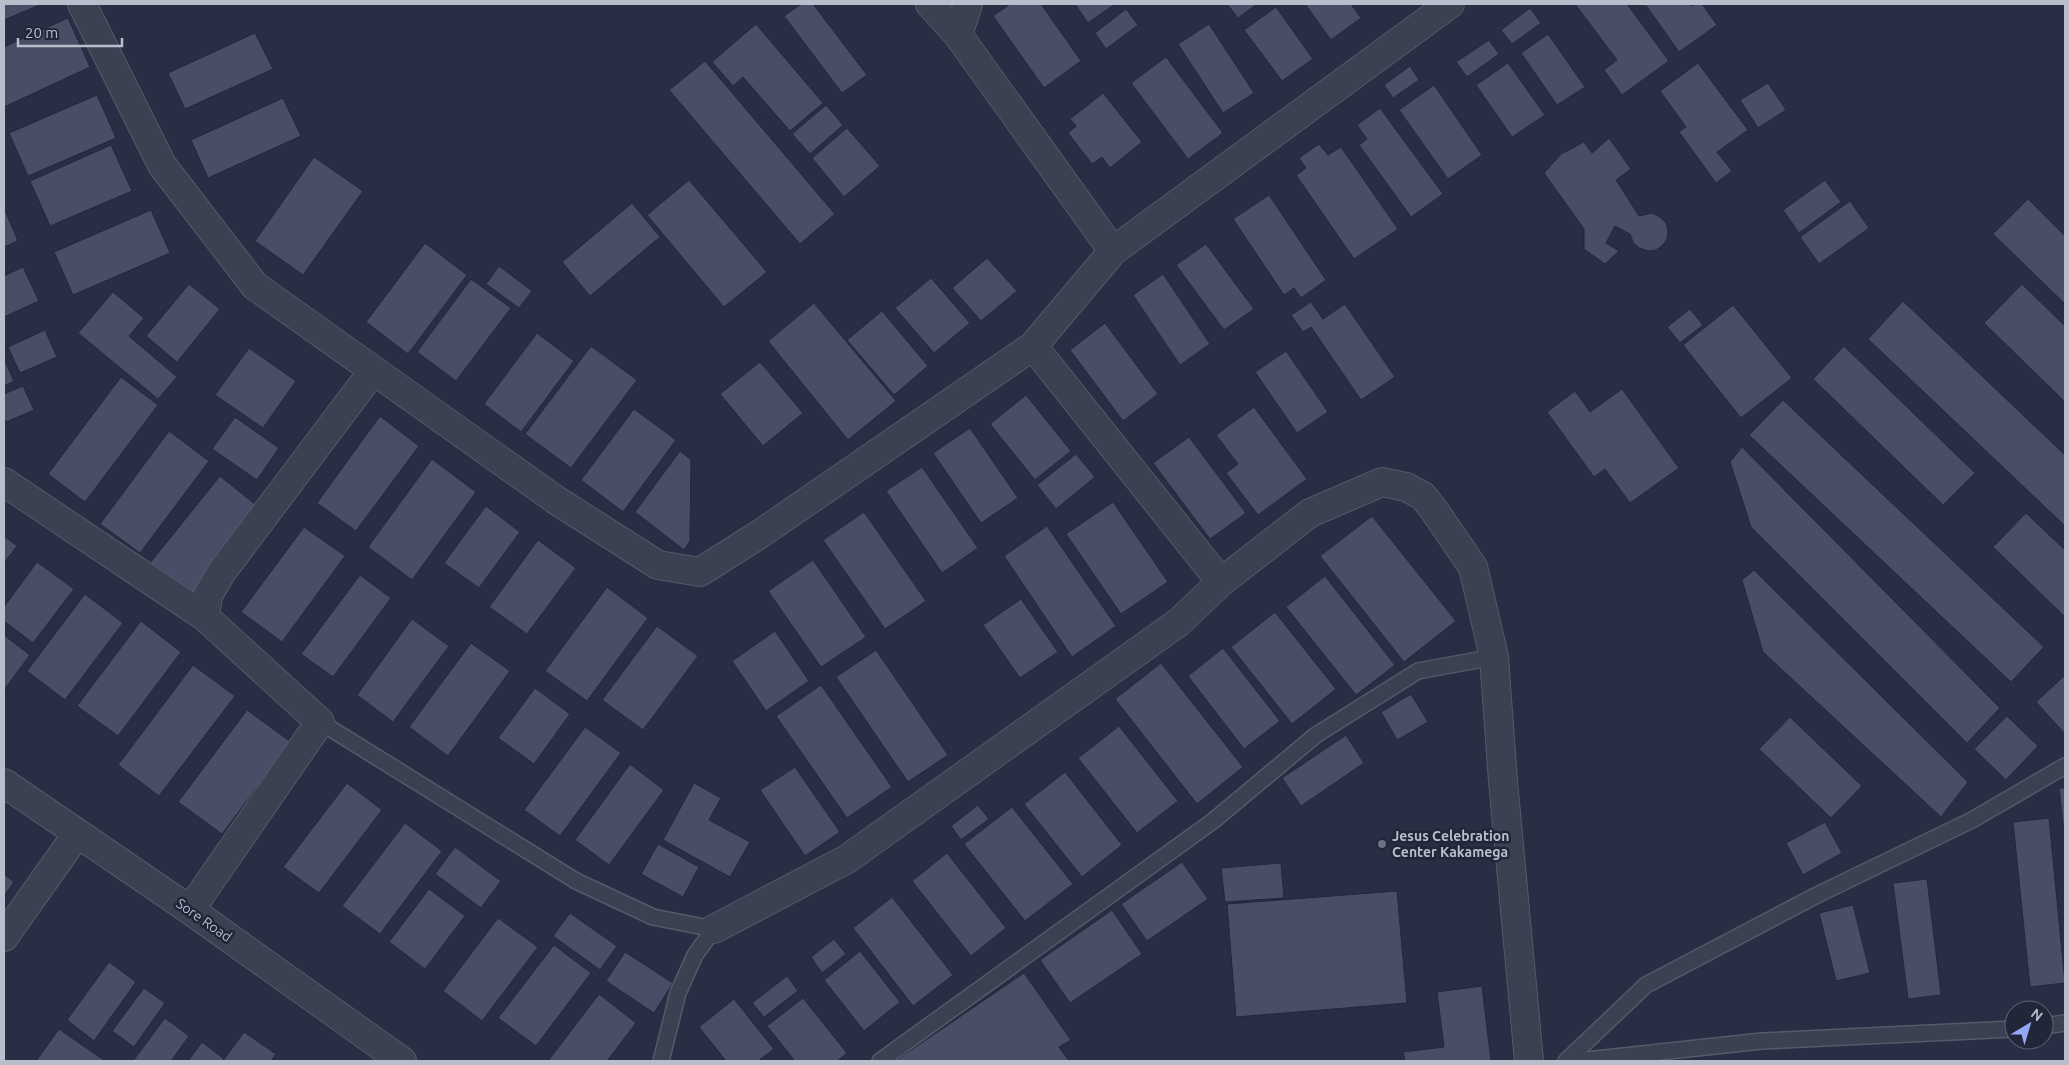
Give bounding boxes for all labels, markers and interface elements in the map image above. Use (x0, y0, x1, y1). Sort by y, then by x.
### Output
scale bar (18, 15, 121, 47)
text: 20 m (25, 24, 58, 41)
place label: Jesus Celebration Center Kakamega (1392, 828, 1509, 860)
marker: Jesus Celebration Center Kakamega (1376, 838, 1388, 850)
street label: Sore Road (173, 895, 235, 945)
north arrow (2004, 1000, 2054, 1050)
text: N (2028, 1005, 2046, 1024)

